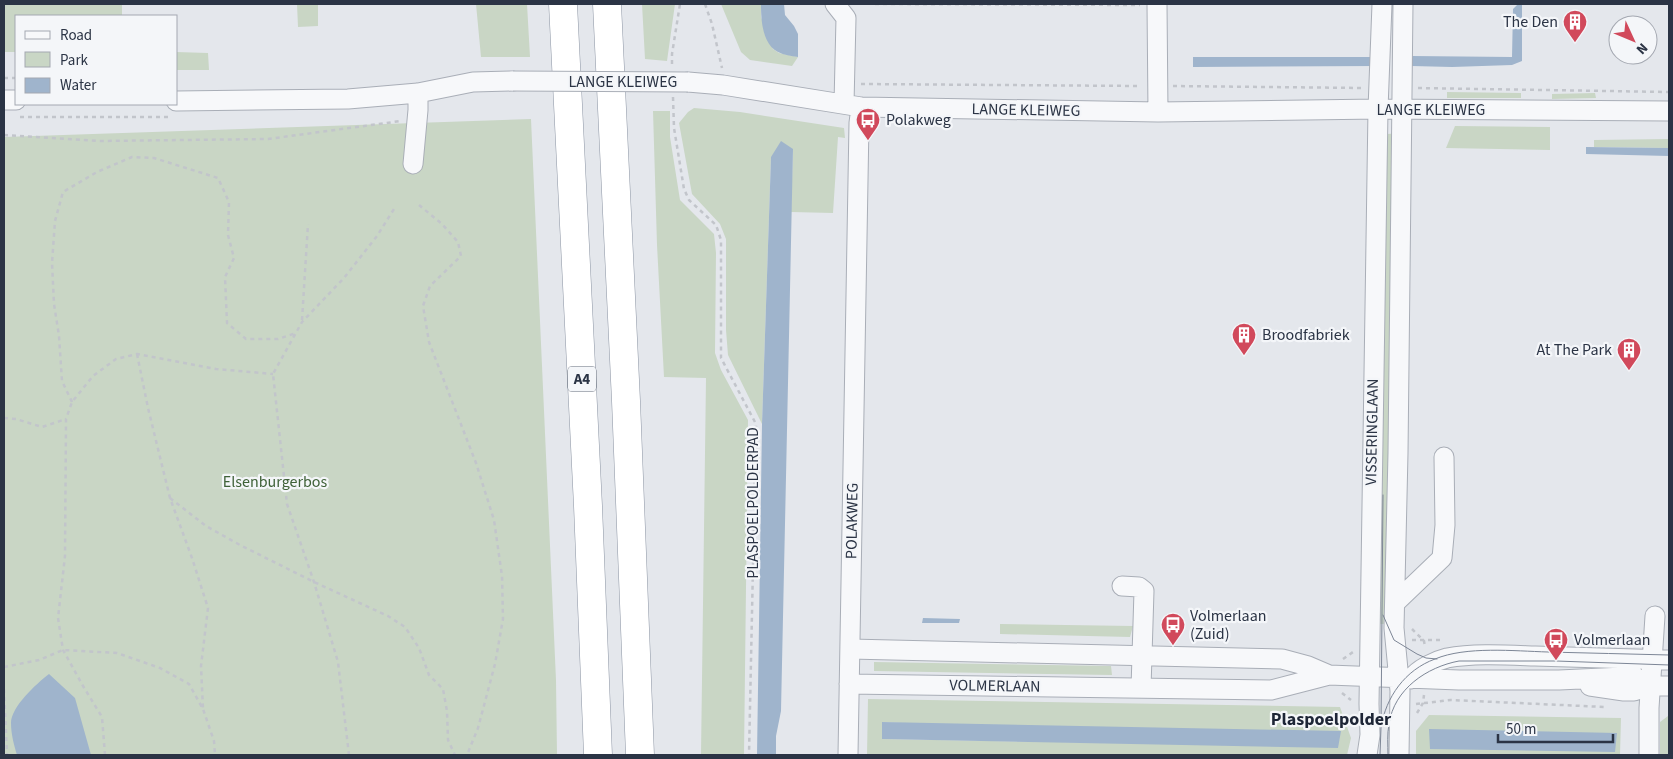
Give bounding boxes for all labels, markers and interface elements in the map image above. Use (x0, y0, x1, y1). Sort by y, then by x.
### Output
building icon: The Den (1562, 9, 1588, 43)
place label: The Den (1503, 11, 1558, 33)
legend (15, 15, 178, 105)
north arrow (1608, 15, 1658, 65)
text: Road (60, 25, 92, 46)
text: N (1631, 38, 1652, 59)
text: Park (60, 50, 89, 71)
street label: LANGE KLEIWEG (569, 71, 677, 93)
text: Water (60, 75, 97, 96)
street label: LANGE KLEIWEG (971, 98, 1081, 122)
street label: LANGE KLEIWEG (1377, 99, 1485, 121)
bus stop icon: Polakweg (855, 107, 881, 141)
place label: Polakweg (886, 109, 951, 131)
building icon: Broodfabriek (1231, 322, 1257, 356)
place label: Broodfabriek (1262, 324, 1350, 346)
building icon: At The Park (1616, 337, 1642, 371)
place label: At The Park (1537, 339, 1612, 361)
road number: A4 (568, 366, 596, 392)
street label: VISSERINGLAAN (1360, 378, 1384, 486)
street label: PLASPOELPOLDERPAD (742, 427, 764, 579)
park label: Elsenburgerbos (223, 471, 327, 493)
street label: POLAKWEG (840, 483, 864, 559)
place label: Volmerlaan (Zuid) (1190, 605, 1266, 645)
bus stop icon: Volmerlaan (Zuid) (1160, 612, 1186, 646)
bus stop icon: Volmerlaan (1543, 627, 1569, 661)
place label: Volmerlaan (1574, 629, 1650, 651)
street label: VOLMERLAAN (949, 674, 1041, 698)
district label: Plaspoelpolder (1271, 707, 1392, 732)
scale bar (1498, 712, 1613, 744)
text: 50 m (1506, 719, 1536, 740)

